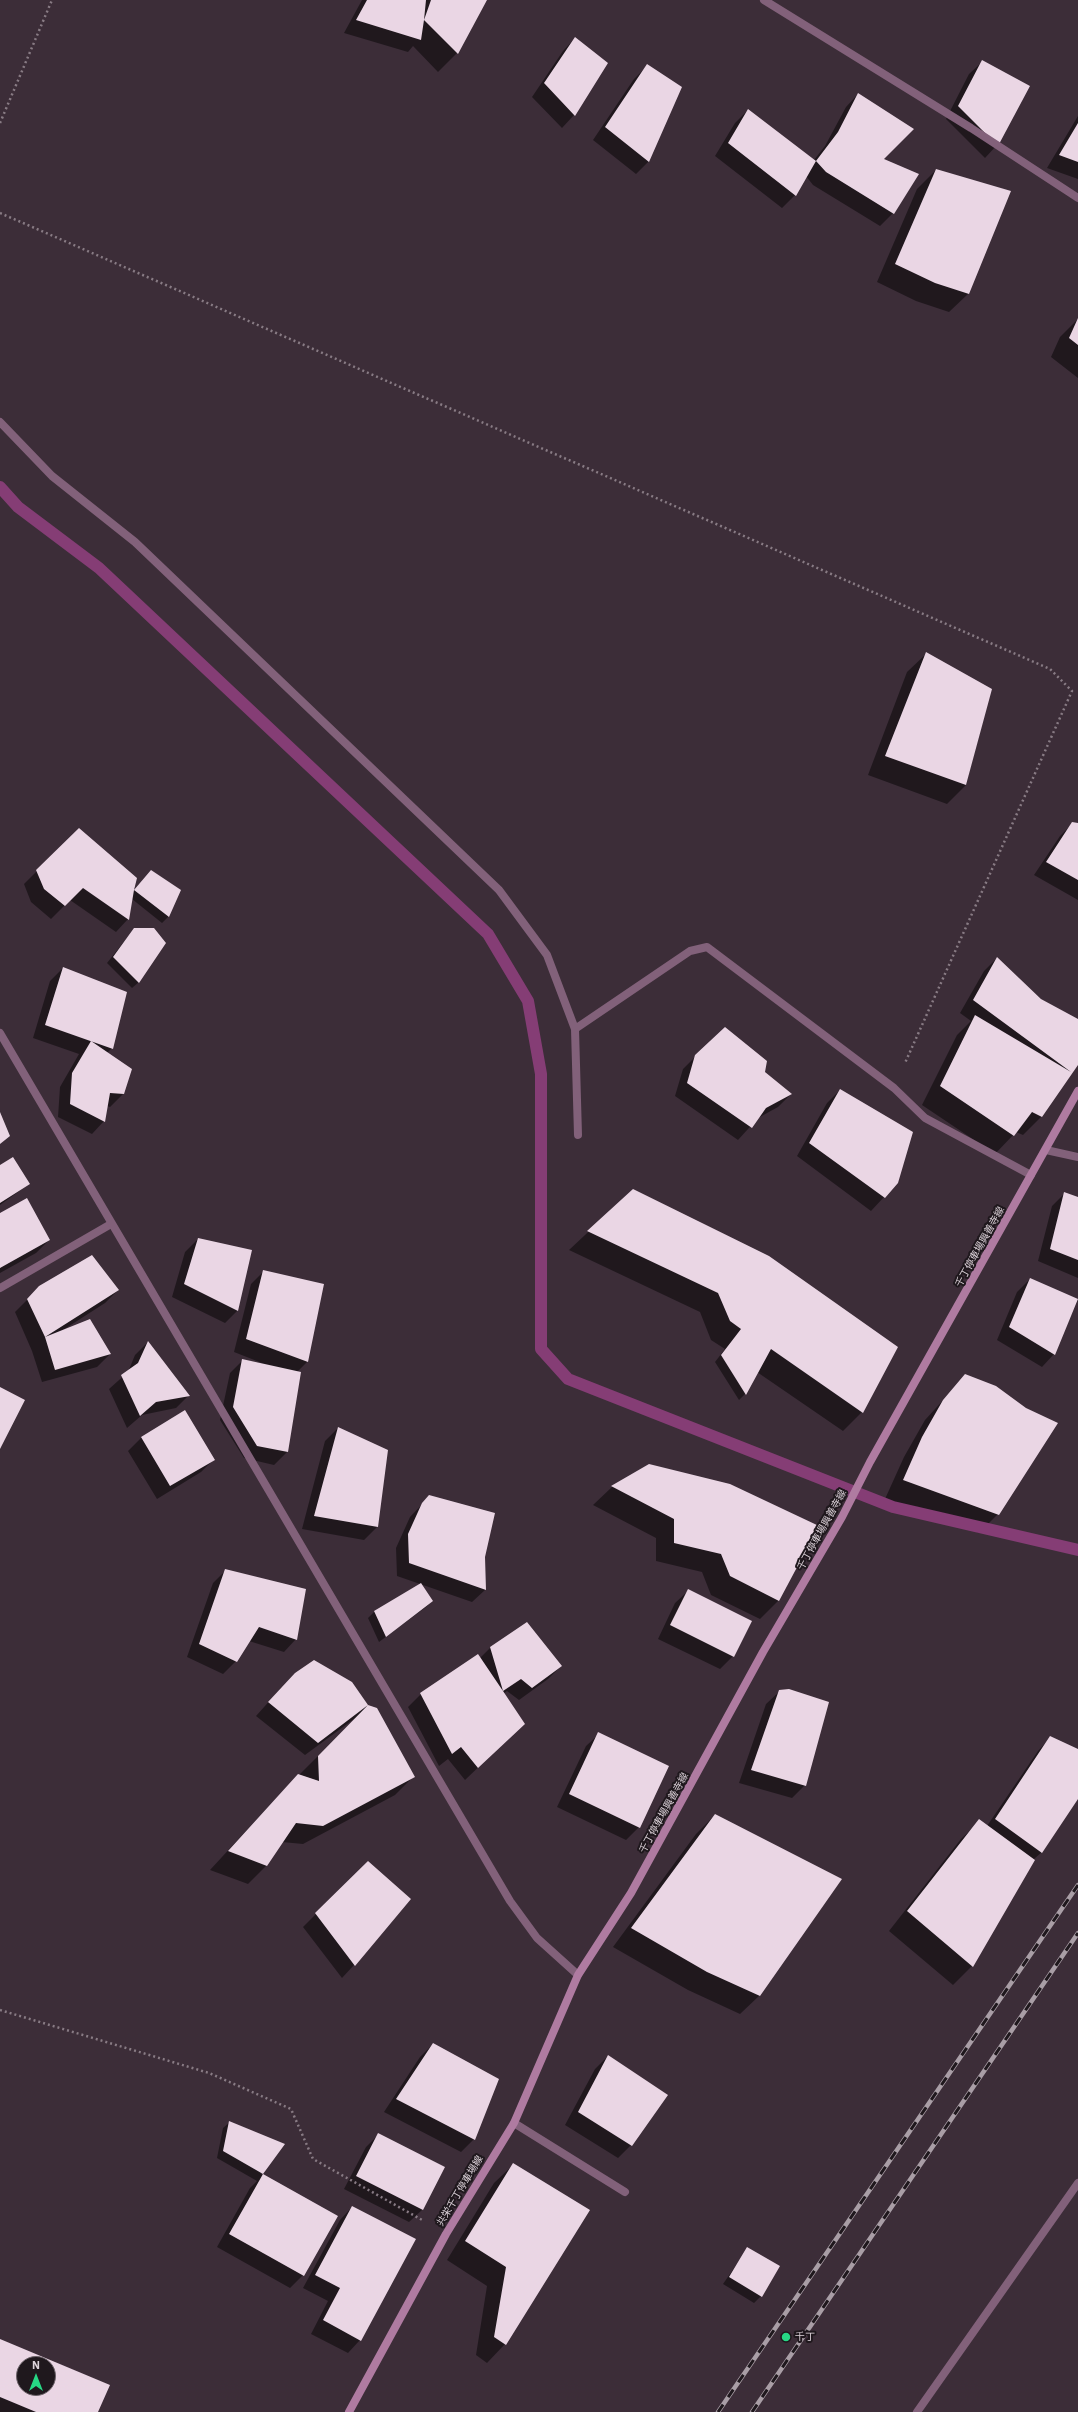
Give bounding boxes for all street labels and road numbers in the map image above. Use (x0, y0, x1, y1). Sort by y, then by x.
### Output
street label: 千丁停車場興善寺線 (953, 1205, 1007, 1289)
street label: 千丁停車場興善寺線 (795, 1488, 849, 1572)
street label: 千丁停車場興善寺線 (637, 1771, 691, 1855)
street label: 共栄千丁停車場線 (434, 2154, 486, 2228)

